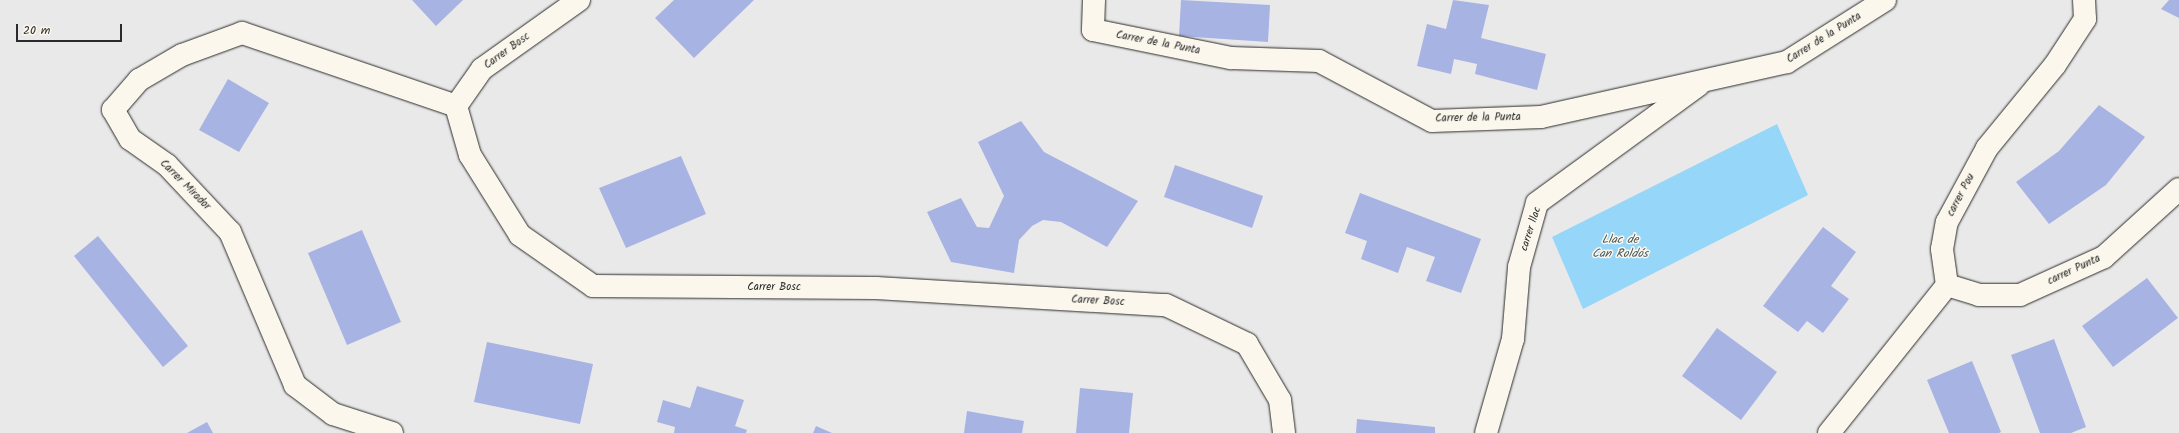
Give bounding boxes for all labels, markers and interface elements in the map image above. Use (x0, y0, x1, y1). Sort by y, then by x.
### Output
street label: Carrer de la Punta (1784, 10, 1864, 66)
scale bar (18, 16, 124, 42)
text: 20 m (23, 21, 50, 40)
street label: Carrer de la Punta (1115, 28, 1201, 58)
street label: Carrer Bosc (481, 30, 533, 72)
street label: Carrer de la Punta (1435, 111, 1521, 125)
street label: Carrer Mirador (157, 157, 213, 213)
street label: carrer Pou (1944, 171, 1978, 219)
street label: carrer llac (1518, 205, 1544, 253)
water label: Llac de Can Roldós (1592, 233, 1648, 261)
street label: carrer Punta (2045, 252, 2103, 288)
street label: Carrer Bosc (747, 280, 801, 294)
street label: Carrer Bosc (1071, 293, 1125, 309)

